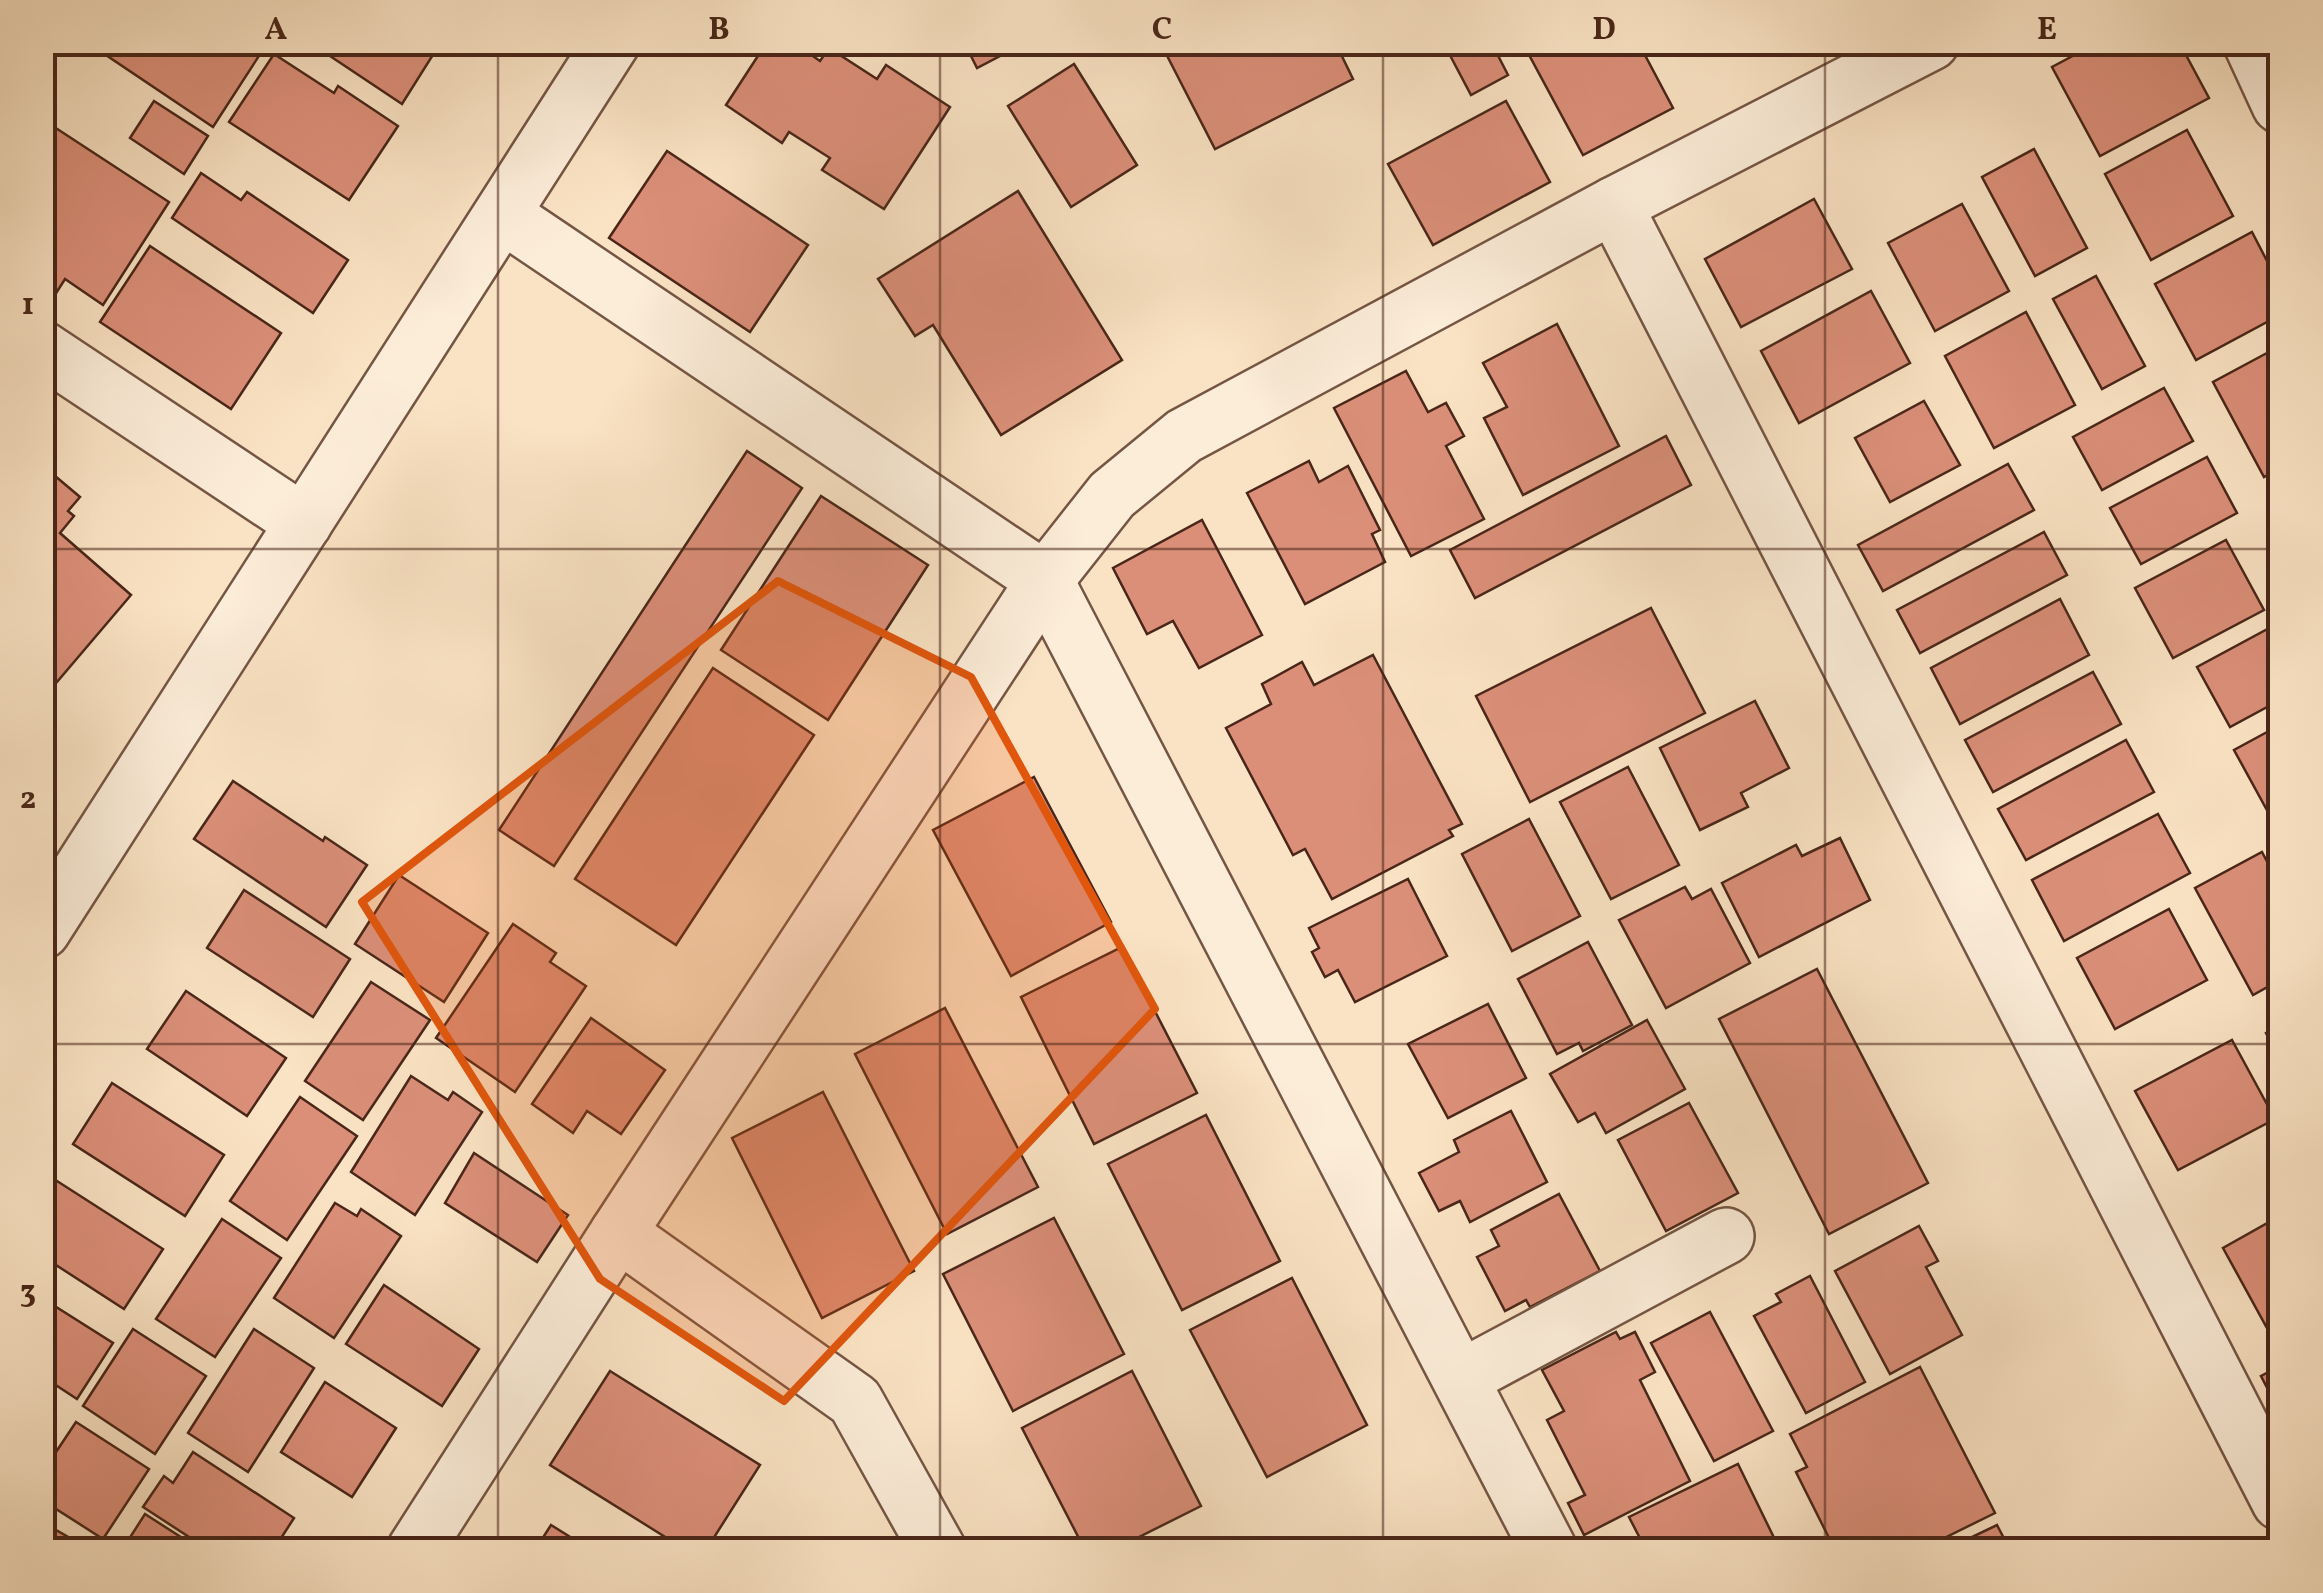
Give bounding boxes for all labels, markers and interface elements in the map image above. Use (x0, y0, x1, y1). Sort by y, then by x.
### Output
text: A (265, 9, 288, 53)
text: B (708, 9, 730, 53)
text: C (1152, 9, 1172, 53)
text: D (1592, 9, 1616, 53)
text: E (2037, 9, 2057, 53)
text: 1 (22, 284, 34, 328)
text: 2 (20, 778, 36, 822)
text: 3 (20, 1272, 36, 1316)

